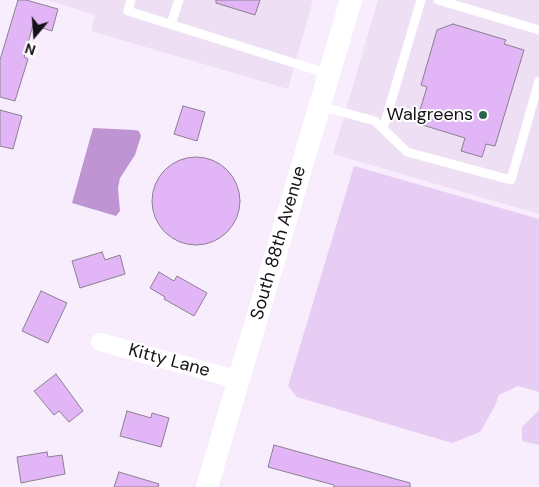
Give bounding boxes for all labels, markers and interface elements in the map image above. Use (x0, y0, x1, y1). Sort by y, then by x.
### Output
north arrow (10, 10, 60, 60)
text: N (23, 39, 38, 59)
place label: Walgreens (386, 104, 473, 126)
marker: Walgreens (477, 109, 489, 121)
street label: South 88th Avenue (247, 164, 311, 322)
street label: Kitty Lane (126, 340, 212, 382)

